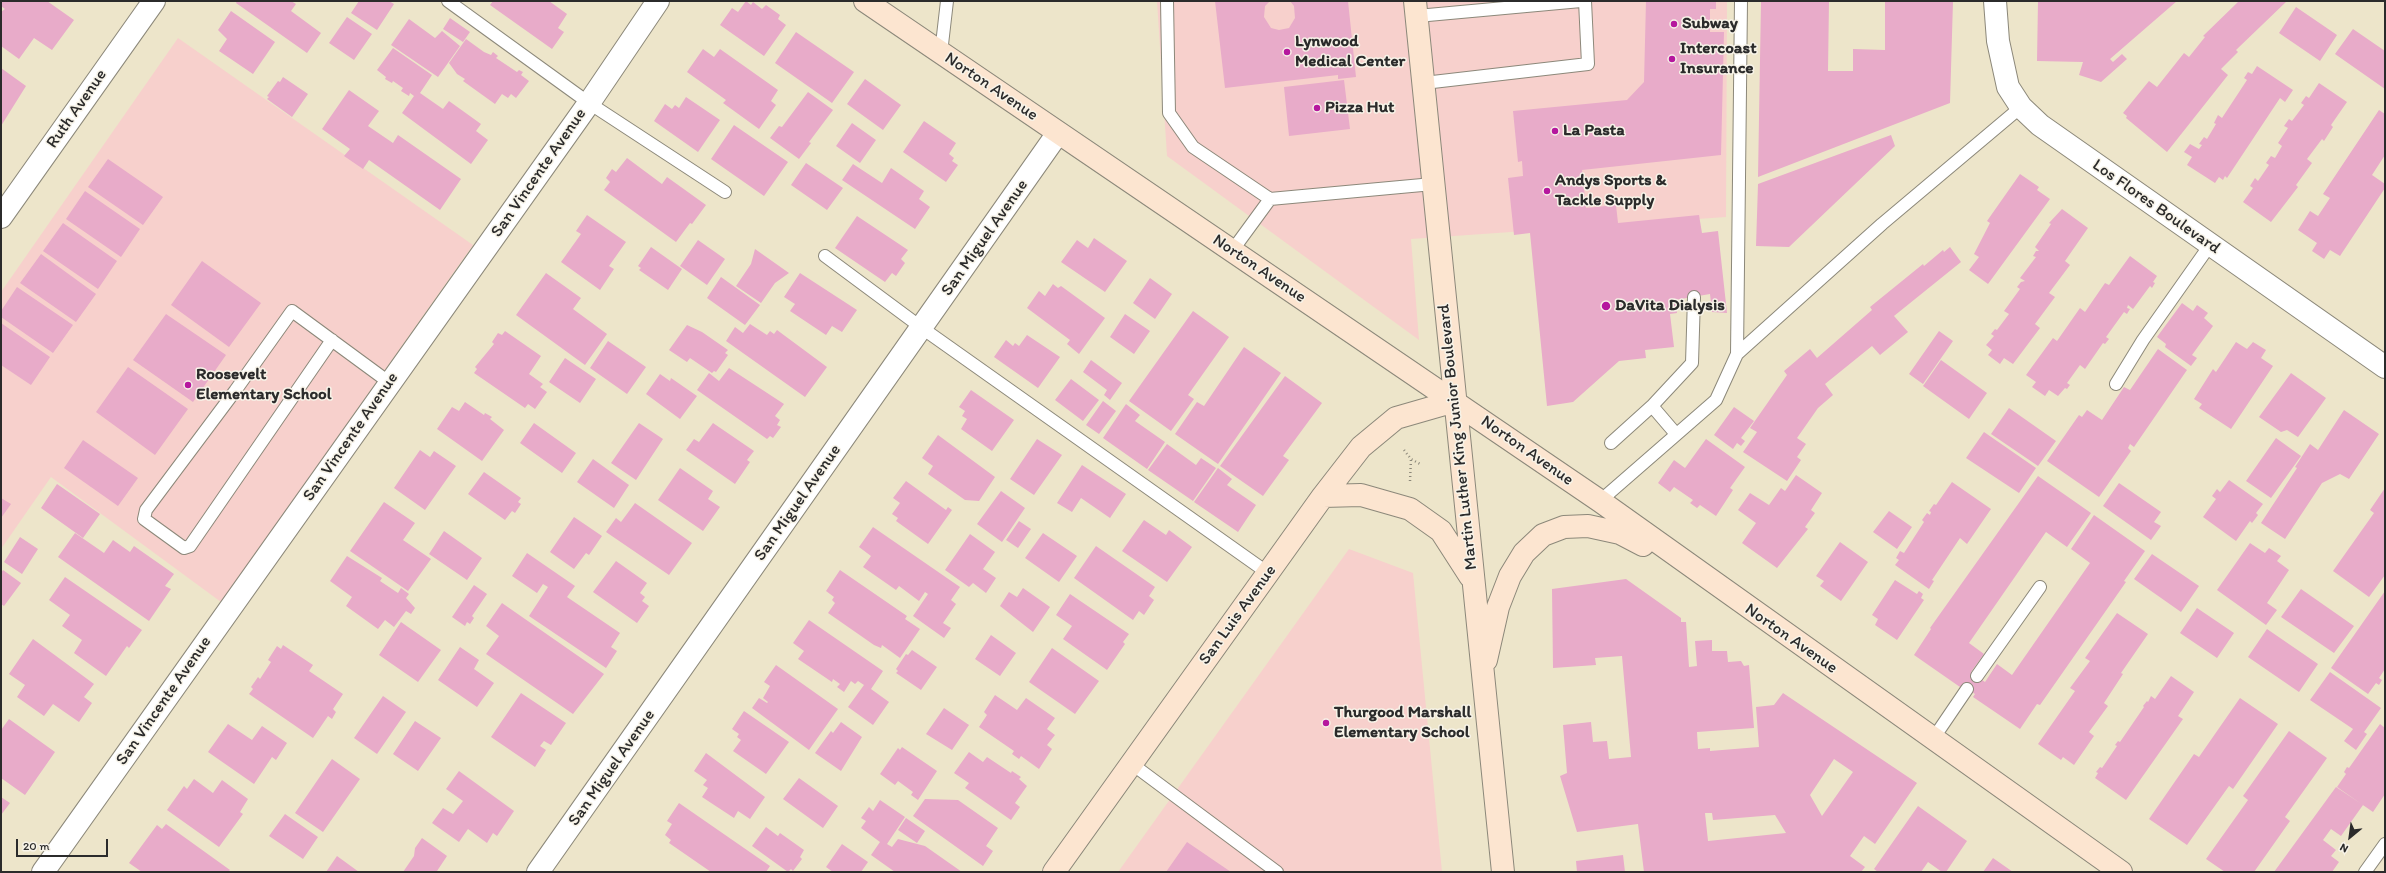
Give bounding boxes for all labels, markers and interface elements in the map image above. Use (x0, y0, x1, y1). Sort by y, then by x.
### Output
place label: Subway (1682, 14, 1738, 34)
marker: Subway (1669, 19, 1679, 29)
place label: Lynwood Medical Center (1295, 32, 1405, 72)
place label: Intercoast Insurance (1680, 39, 1757, 79)
marker: Lynwood Medical Center (1282, 47, 1292, 57)
street label: Norton Avenue (940, 48, 1042, 126)
marker: Intercoast Insurance (1667, 54, 1677, 64)
street label: Ruth Avenue (42, 66, 112, 152)
place label: Pizza Hut (1325, 98, 1394, 118)
marker: Pizza Hut (1312, 103, 1322, 113)
street label: San Vincente Avenue (487, 105, 591, 241)
place label: La Pasta (1563, 121, 1625, 141)
marker: La Pasta (1550, 126, 1560, 136)
street label: Los Flores Boulevard (2088, 155, 2224, 259)
place label: Andys Sports & Tackle Supply (1555, 171, 1666, 211)
street label: San Miguel Avenue (937, 176, 1033, 300)
marker: Andys Sports & Tackle Supply (1542, 186, 1552, 196)
street label: Norton Avenue (1208, 230, 1310, 308)
place label: DaVita Dialysis (1615, 296, 1725, 316)
marker: DaVita Dialysis (1600, 300, 1612, 312)
street label: Martin Luther King Junior Boulevard (1434, 303, 1482, 571)
place label: Roosevelt Elementary School (196, 365, 332, 405)
street label: San Vincente Avenue (299, 369, 403, 505)
marker: Roosevelt Elementary School (183, 380, 193, 390)
street label: Norton Avenue (1477, 412, 1577, 490)
street label: San Miguel Avenue (750, 441, 846, 565)
street label: San Luis Avenue (1195, 561, 1281, 669)
street label: Norton Avenue (1741, 600, 1841, 678)
street label: San Vincente Avenue (112, 633, 216, 769)
place label: Thurgood Marshall Elementary School (1334, 703, 1471, 743)
street label: San Miguel Avenue (564, 706, 660, 830)
marker: Thurgood Marshall Elementary School (1321, 718, 1331, 728)
north arrow (2330, 817, 2370, 857)
scale bar (18, 831, 110, 857)
text: 20 m (23, 839, 50, 853)
text: N (2338, 840, 2350, 855)

